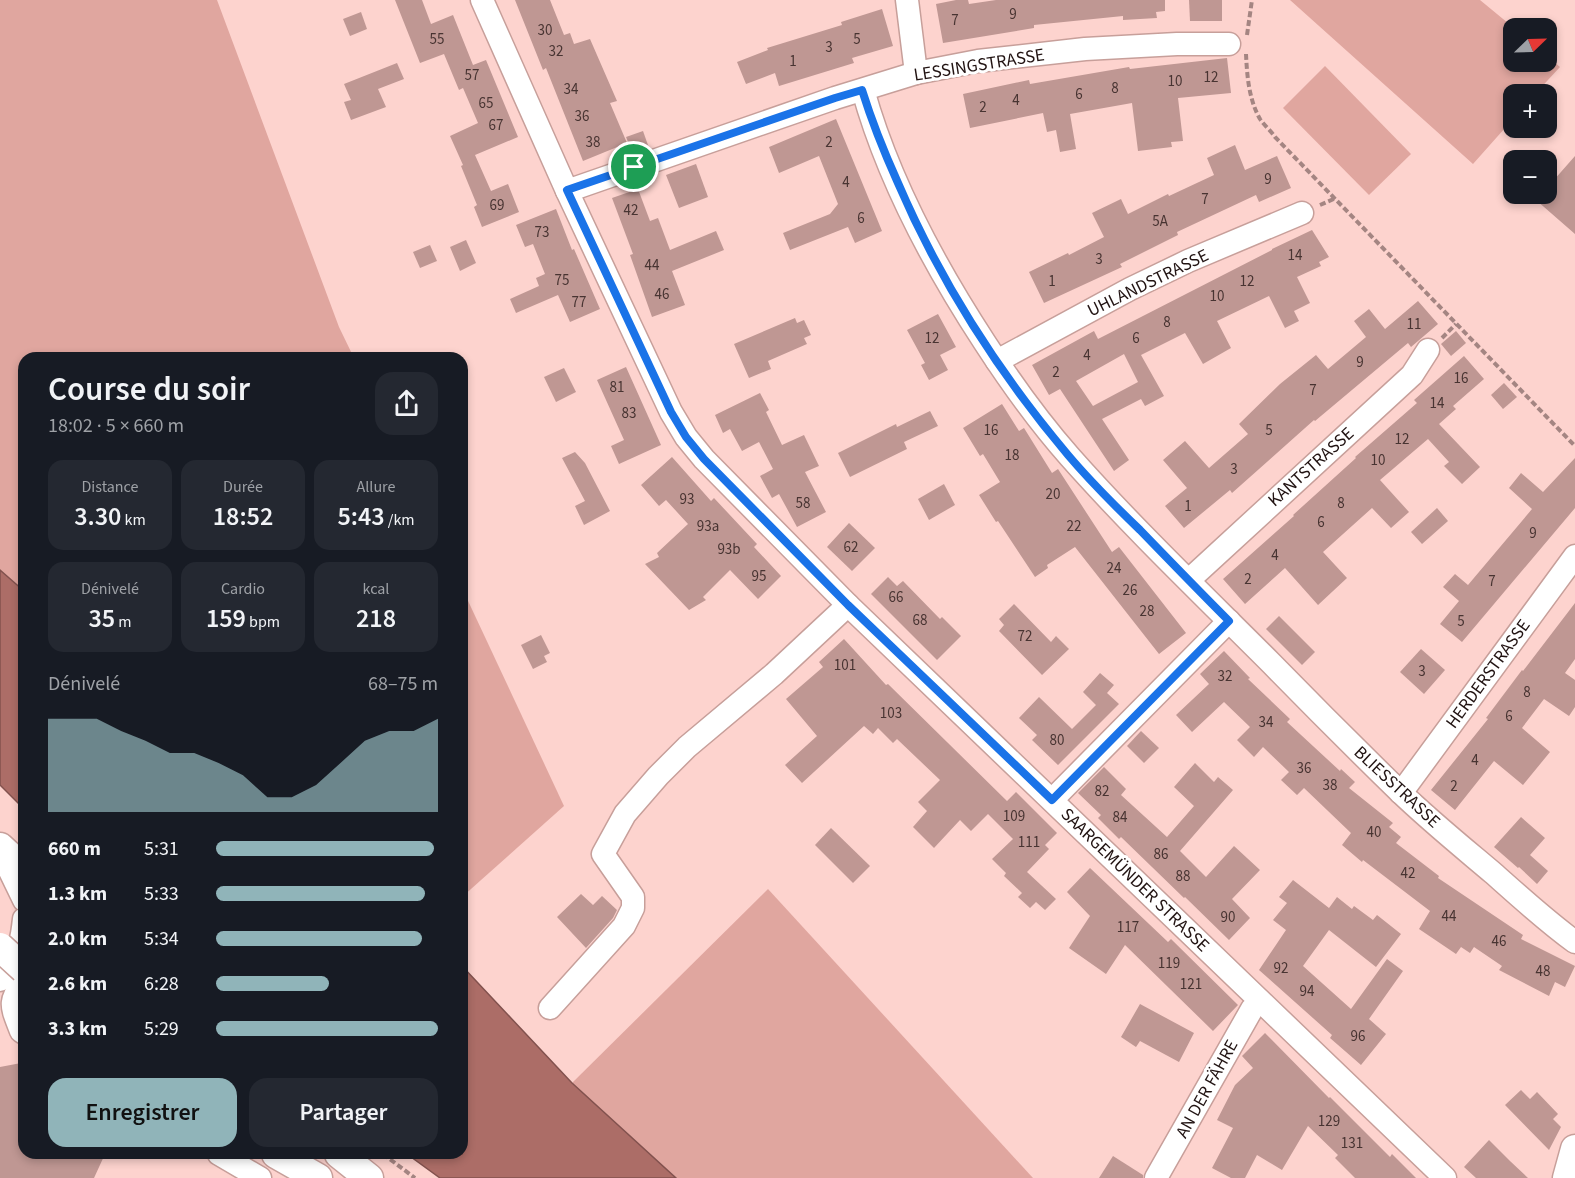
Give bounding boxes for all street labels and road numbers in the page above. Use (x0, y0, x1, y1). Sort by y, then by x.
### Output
street label: LESSINGSTRASSE (912, 42, 1046, 88)
street label: UHLANDSTRASSE (1083, 243, 1213, 323)
street label: KANTSTRASSE (1263, 422, 1359, 512)
street label: HERDERSTRASSE (1440, 614, 1536, 734)
street label: BLIESSTRASSE (1348, 740, 1446, 834)
street label: SAARGEMÜNDER STRASSE (1055, 802, 1215, 958)
street label: AN DER FÄHRE (1170, 1035, 1244, 1143)

